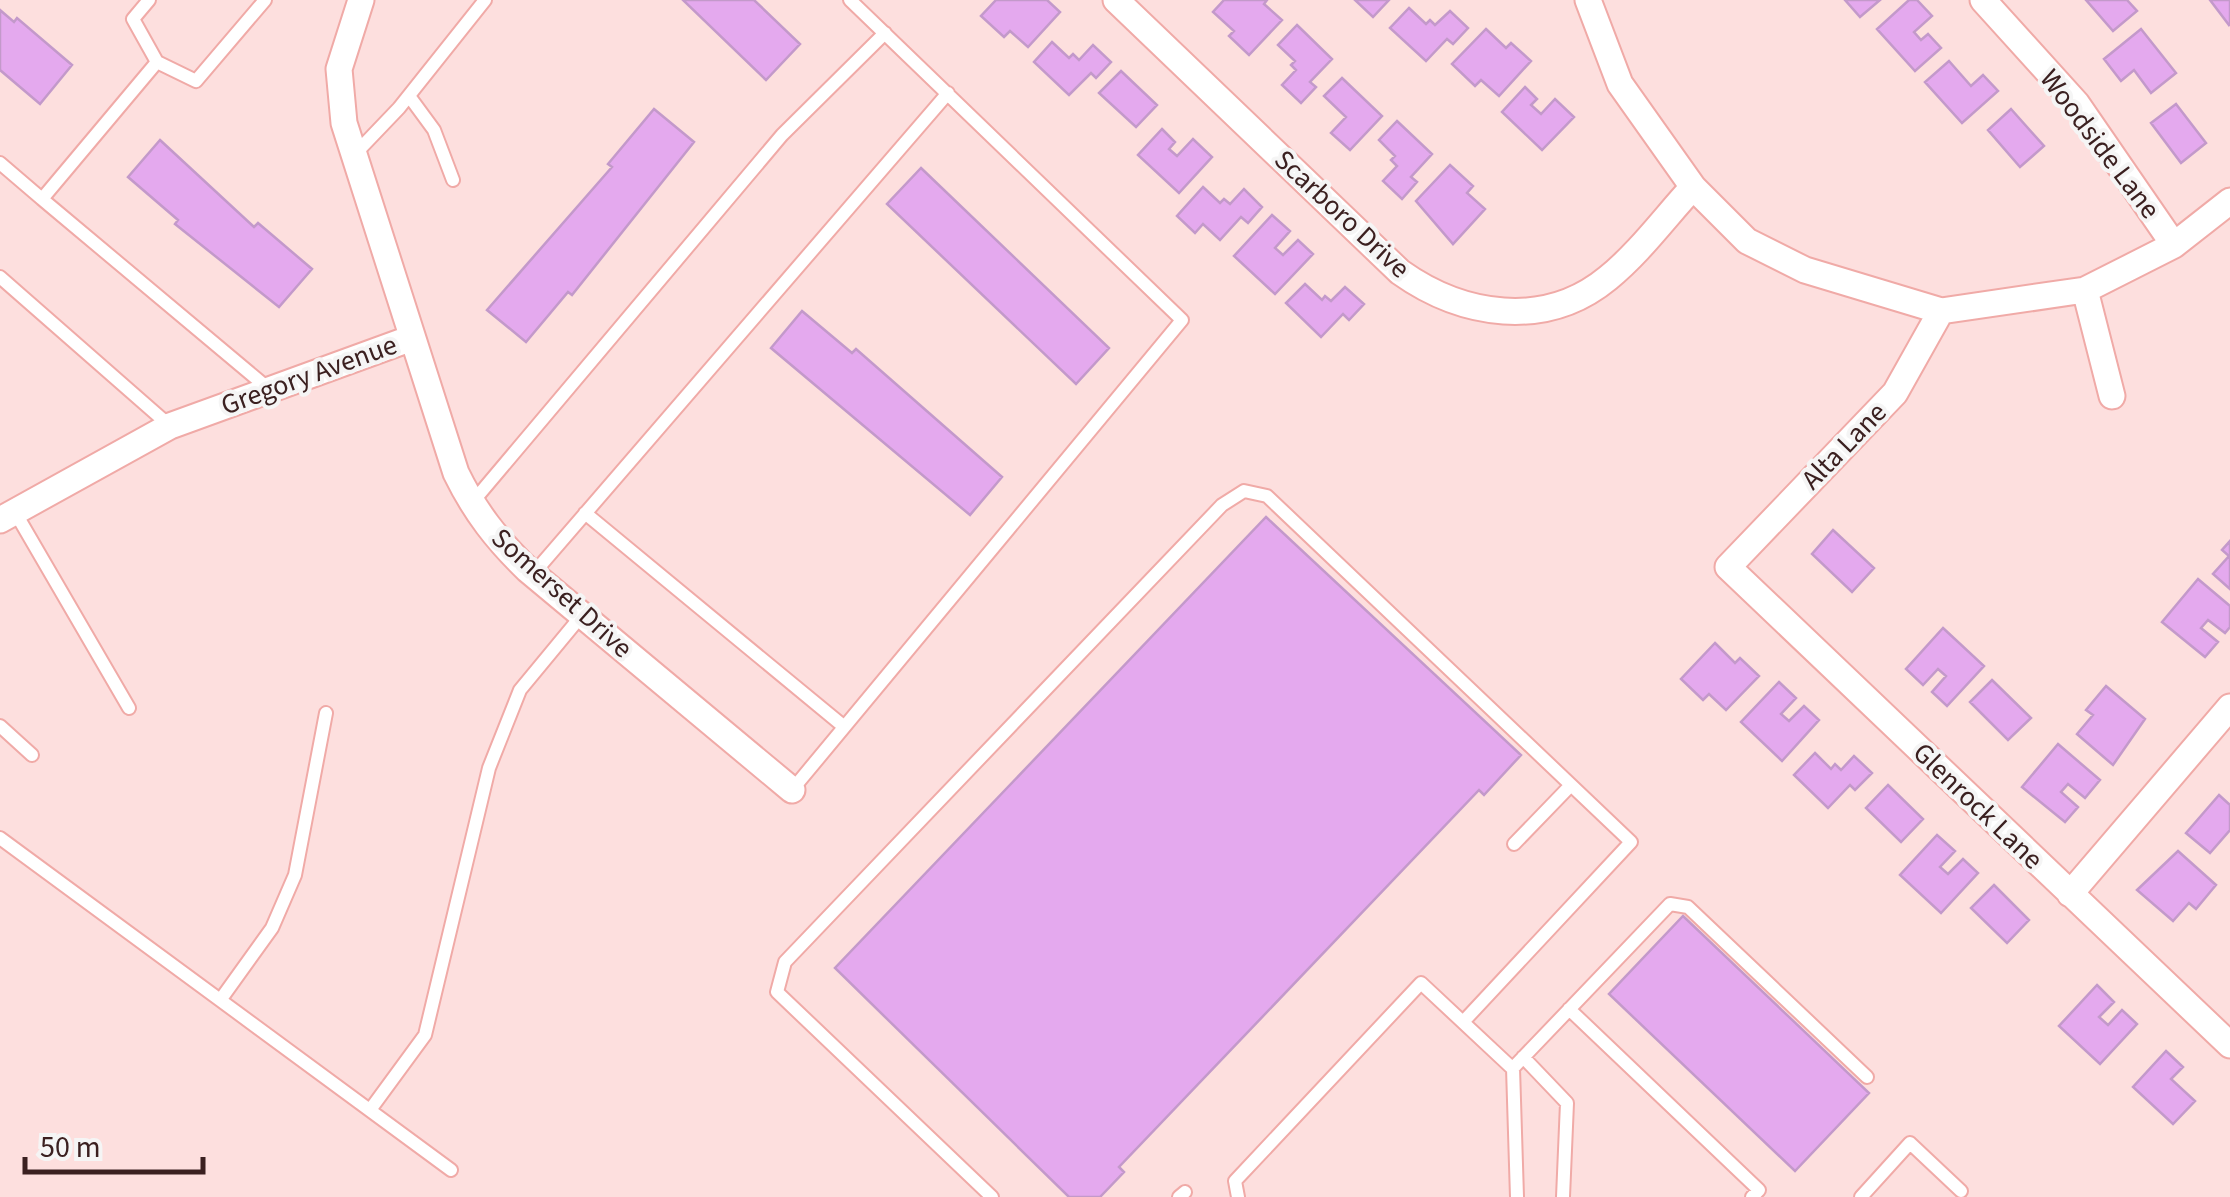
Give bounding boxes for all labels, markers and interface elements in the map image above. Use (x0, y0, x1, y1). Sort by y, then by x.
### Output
street label: Woodside Lane (2030, 61, 2170, 227)
street label: Scarboro Drive (1265, 140, 1419, 288)
street label: Gregory Avenue (215, 325, 403, 425)
street label: Alta Lane (1792, 393, 1896, 499)
street label: Somerset Drive (483, 519, 641, 667)
street label: Glenrock Lane (1904, 733, 2052, 879)
scale bar (25, 1112, 202, 1174)
text: 50 m (40, 1126, 101, 1169)

